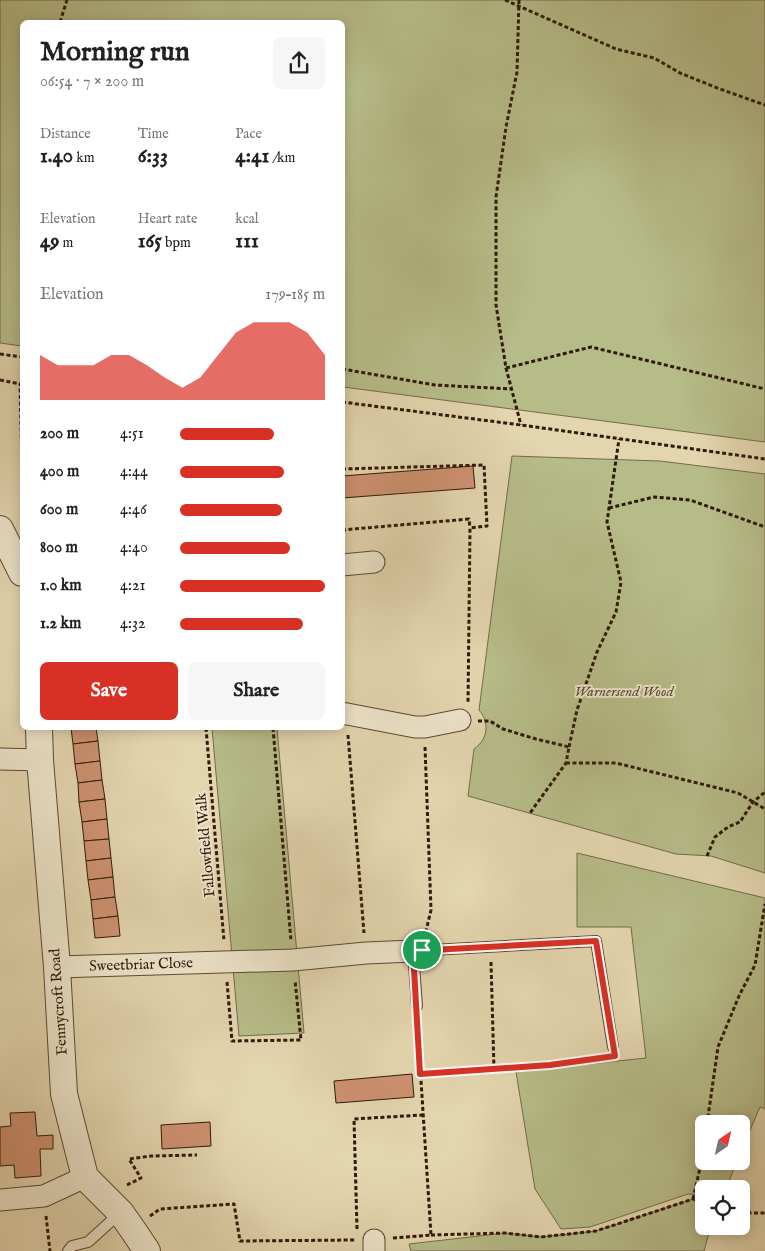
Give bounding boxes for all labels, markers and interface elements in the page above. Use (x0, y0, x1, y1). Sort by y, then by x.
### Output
text: Morning run (40, 35, 190, 70)
button: share (273, 37, 325, 89)
text: 06:54 · 7 × 200 m (40, 72, 144, 92)
text: Distance (40, 125, 91, 143)
text: Time (138, 125, 169, 143)
text: Pace (235, 125, 262, 143)
text: 1.40 (40, 143, 73, 170)
text: 6:33 (138, 143, 168, 170)
text: 4:41 (235, 143, 269, 170)
text: km (73, 149, 94, 167)
text: /km (269, 149, 295, 167)
text: Elevation (40, 210, 96, 228)
text: Heart rate (138, 210, 197, 228)
text: kcal (235, 210, 259, 228)
text: 49 (40, 228, 59, 255)
text: 165 (138, 228, 162, 255)
text: 111 (235, 228, 259, 255)
text: m (59, 234, 73, 252)
text: bpm (162, 234, 191, 252)
text: Elevation (40, 285, 103, 305)
text: 179–185 m (265, 285, 325, 305)
text: 200 m (40, 424, 79, 444)
text: 4:51 (120, 424, 144, 444)
text: 400 m (40, 462, 79, 482)
text: 4:44 (120, 462, 148, 482)
text: 600 m (40, 500, 78, 520)
text: 4:46 (120, 500, 147, 520)
text: 800 m (40, 538, 78, 558)
text: 4:40 (120, 538, 148, 558)
text: 1.0 km (40, 576, 82, 596)
text: 4:21 (120, 576, 146, 596)
text: 1.2 km (40, 614, 81, 634)
text: 4:32 (120, 614, 146, 634)
button: Save (40, 662, 178, 720)
button: Share (188, 662, 325, 720)
park label: Warnersend Wood (575, 682, 674, 701)
street label: Fallowfield Walk (191, 791, 220, 898)
pin (401, 929, 443, 971)
icon: arrive (408, 936, 436, 964)
street label: Fennycroft Road (45, 947, 72, 1056)
street label: Sweetbriar Close (89, 953, 193, 976)
north arrow (695, 1115, 750, 1170)
map controls (695, 1115, 750, 1235)
button: locate (695, 1180, 750, 1235)

